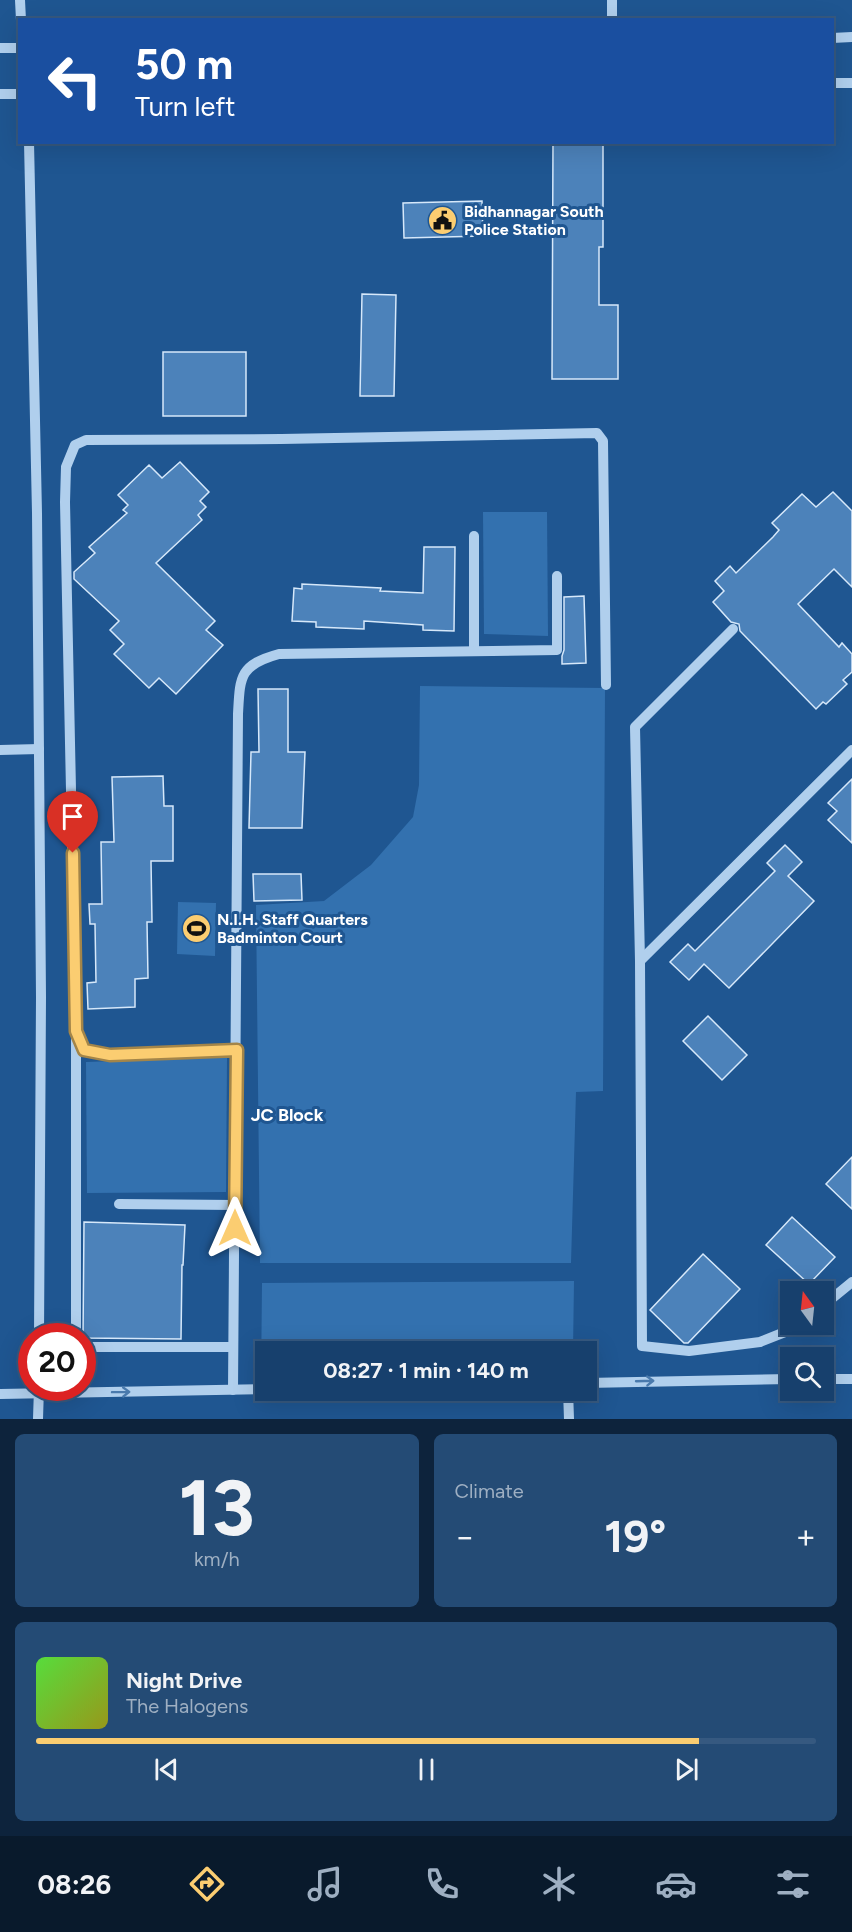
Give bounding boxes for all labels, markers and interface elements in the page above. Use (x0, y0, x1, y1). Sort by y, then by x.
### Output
text: 50 m (135, 39, 233, 90)
icon: left (36, 42, 114, 120)
text: Turn left (135, 90, 235, 123)
place label: Bidhannagar South Police Station (464, 202, 604, 239)
public building icon: Bidhannagar South Police Station (427, 204, 459, 236)
pin (47, 791, 98, 853)
icon: arrive (56, 800, 89, 833)
place label: N.I.H. Staff Quarters Badminton Court (217, 910, 368, 947)
sports icon: N.I.H. Staff Quarters Badminton Court (180, 912, 212, 944)
district label: JC Block (251, 1104, 324, 1126)
position arrow (203, 1196, 267, 1260)
north arrow (780, 1281, 834, 1335)
map controls (780, 1281, 834, 1401)
speed limit sign: 20 (18, 1323, 96, 1401)
button: search (780, 1347, 834, 1401)
text: 08:27 · 1 min · 140 m (323, 1357, 529, 1384)
one-way arrow (634, 1376, 654, 1387)
one-way arrow (111, 1386, 131, 1398)
text: 13 (179, 1461, 255, 1555)
text: Climate (455, 1479, 524, 1503)
text: 19° (604, 1509, 666, 1563)
text: − (455, 1517, 475, 1556)
text: + (795, 1517, 816, 1556)
text: km/h (194, 1547, 240, 1571)
text: Night Drive (126, 1667, 242, 1694)
text: The Halogens (126, 1694, 248, 1718)
icon: previous (150, 1753, 183, 1786)
icon: pause (410, 1753, 443, 1786)
icon: next (670, 1753, 703, 1786)
icon: directions (186, 1863, 228, 1905)
icon: music (304, 1863, 346, 1905)
icon: phone (421, 1863, 463, 1905)
icon: climate (538, 1863, 580, 1905)
icon: car (655, 1863, 697, 1905)
icon: filters (772, 1863, 814, 1905)
text: 08:26 (38, 1868, 111, 1901)

